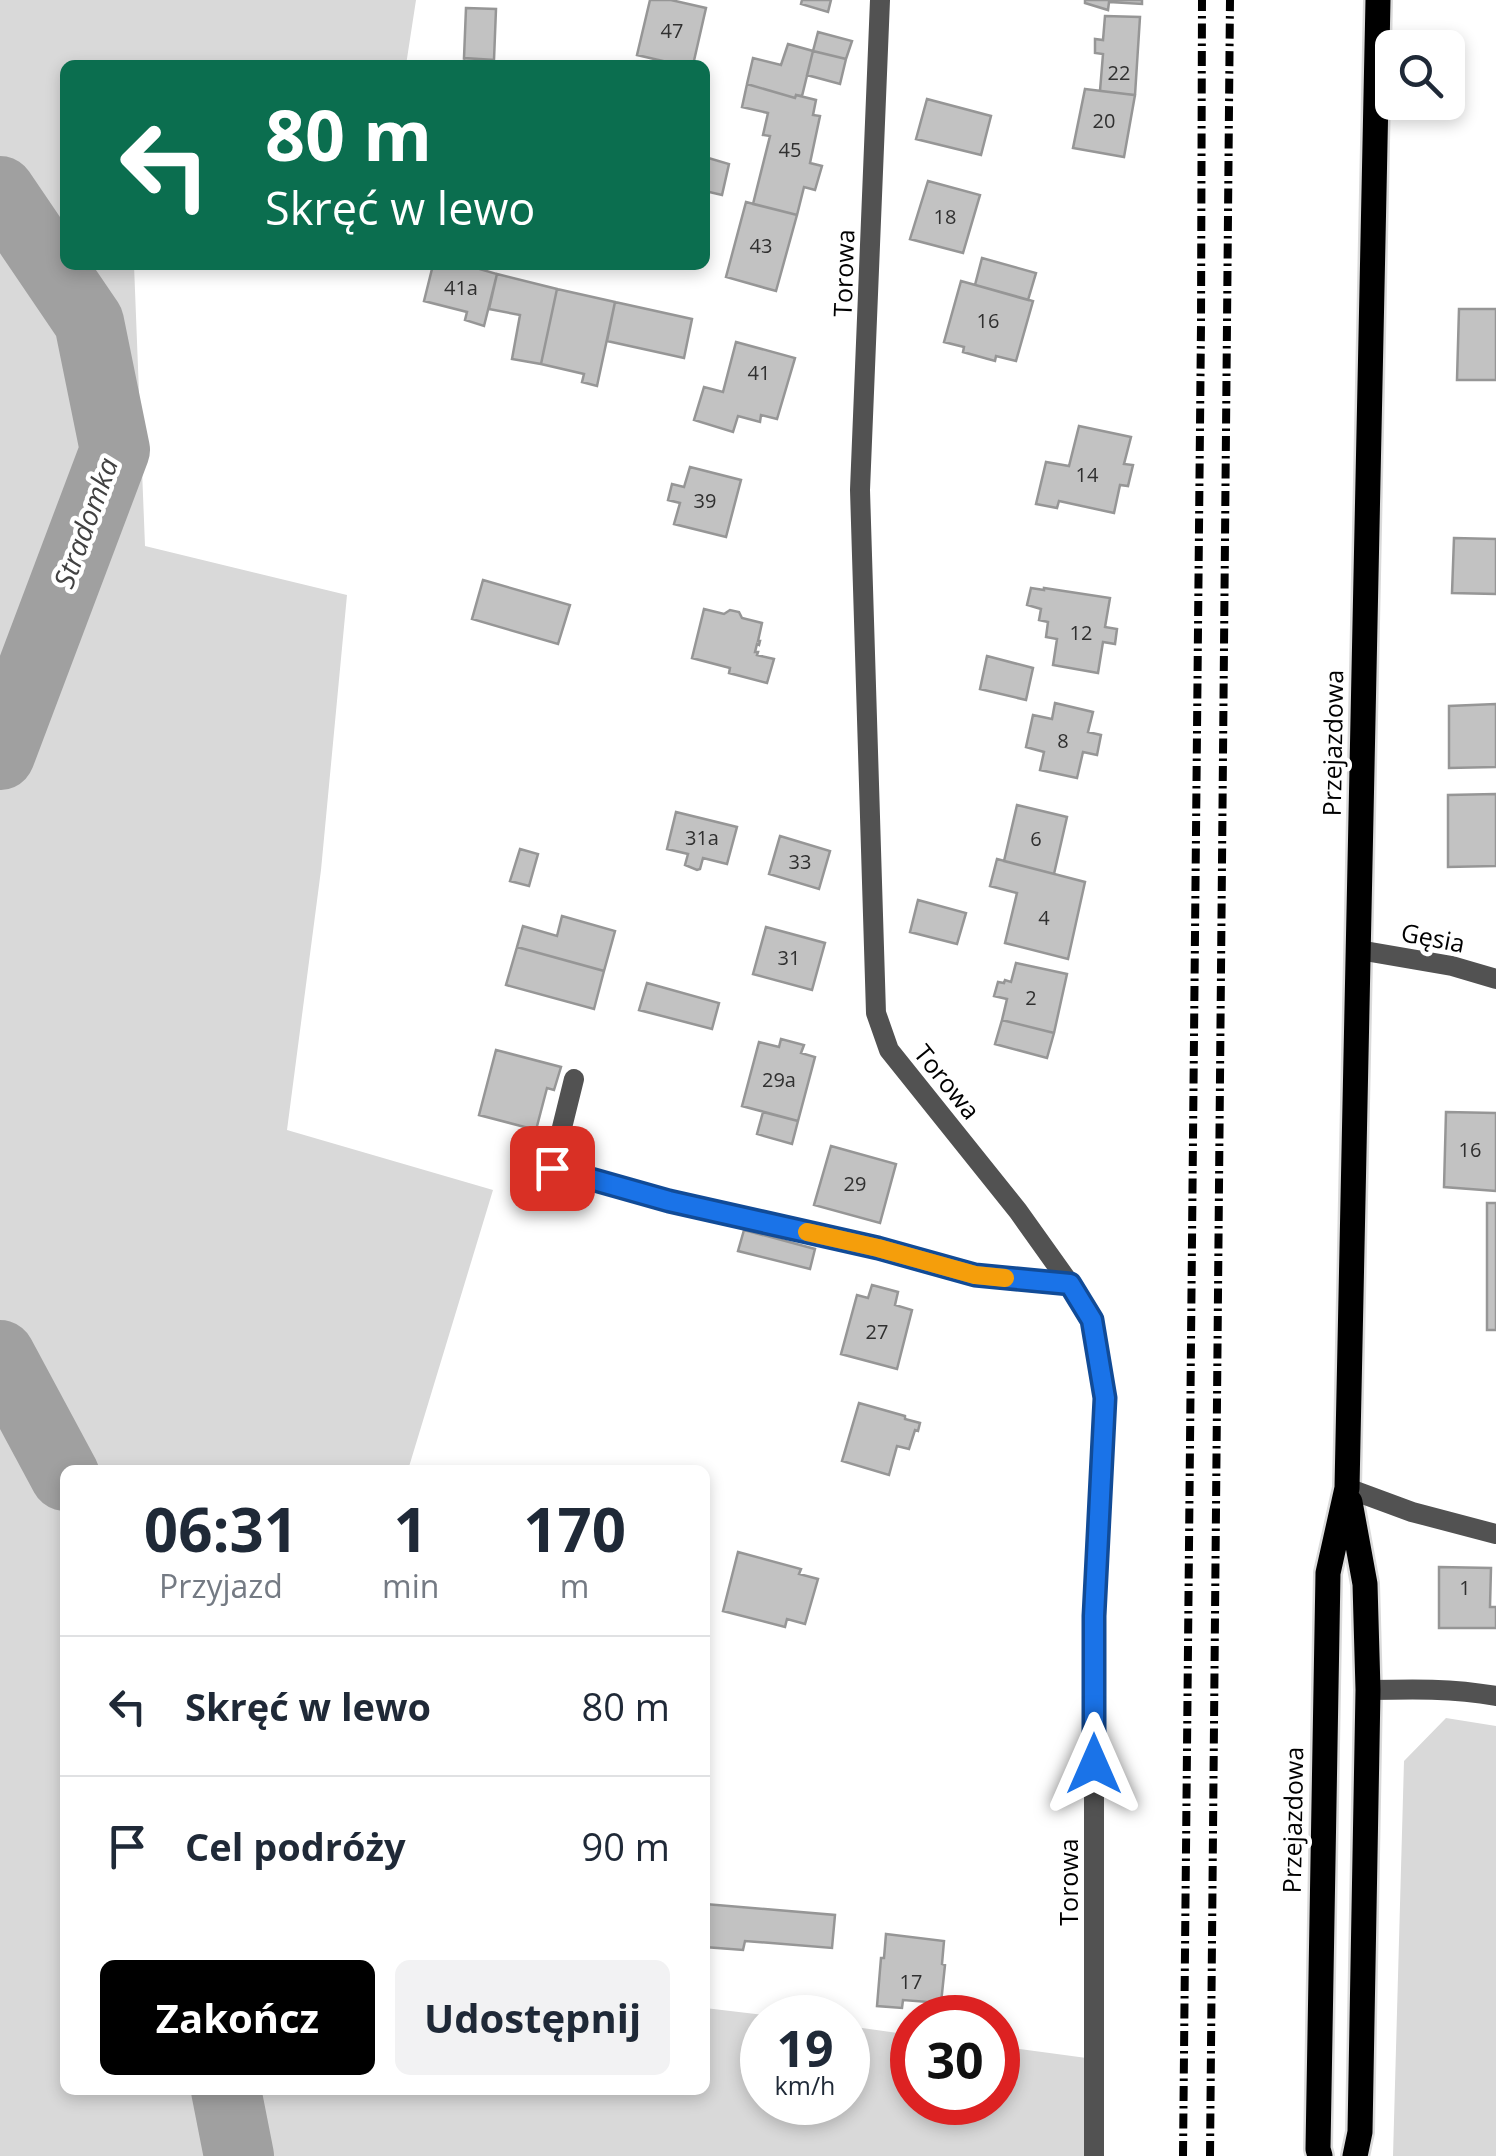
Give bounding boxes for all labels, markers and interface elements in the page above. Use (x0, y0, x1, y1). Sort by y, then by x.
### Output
house number: 47 (661, 17, 683, 44)
map controls (1375, 30, 1465, 120)
button: search (1375, 30, 1465, 120)
house number: 22 (1108, 59, 1130, 86)
text: 80 m (265, 86, 432, 182)
icon: left (100, 100, 230, 230)
house number: 20 (1093, 107, 1115, 134)
house number: 45 (779, 136, 801, 163)
text: Skręć w lewo (265, 177, 535, 238)
house number: 18 (934, 203, 956, 230)
street label: Torowa (824, 229, 862, 317)
house number: 43 (750, 232, 772, 259)
house number: 41a (444, 274, 478, 301)
house number: 16 (977, 307, 999, 334)
house number: 41 (748, 359, 770, 386)
water label: Stradomka (44, 452, 126, 593)
house number: 14 (1076, 461, 1099, 488)
house number: 39 (694, 487, 716, 514)
house number: 12 (1070, 619, 1092, 646)
street label: Przejazdowa (1314, 669, 1350, 817)
house number: 8 (1057, 727, 1069, 754)
house number: 31a (685, 824, 719, 851)
house number: 6 (1030, 825, 1042, 852)
house number: 33 (789, 848, 811, 875)
house number: 4 (1038, 904, 1050, 931)
street label: Gęsia (1398, 914, 1468, 960)
house number: 31 (778, 944, 800, 971)
house number: 2 (1025, 984, 1037, 1011)
street label: Torowa (907, 1037, 988, 1126)
house number: 29a (762, 1066, 796, 1093)
pin (510, 1126, 595, 1211)
house number: 16 (1459, 1136, 1481, 1163)
icon: arrive (525, 1141, 580, 1196)
house number: 29 (844, 1170, 866, 1197)
house number: 27 (866, 1318, 888, 1345)
text: 06:31 (144, 1488, 298, 1570)
text: 1 (394, 1488, 428, 1570)
text: 170 (523, 1488, 626, 1570)
text: Przyjazd (159, 1564, 283, 1607)
text: min (382, 1564, 439, 1607)
text: m (560, 1564, 589, 1607)
house number: 1 (1459, 1574, 1471, 1601)
icon: left (100, 1679, 155, 1734)
text: Skręć w lewo (185, 1680, 431, 1732)
text: 80 m (581, 1680, 670, 1732)
position arrow (1042, 1712, 1146, 1816)
street label: Przejazdowa (1274, 1746, 1310, 1894)
icon: arrive (100, 1819, 155, 1874)
text: Cel podróży (185, 1820, 406, 1872)
text: 90 m (581, 1820, 670, 1872)
street label: Torowa (1051, 1838, 1085, 1926)
button: Zakończ (100, 1960, 375, 2075)
button: Udostępnij (395, 1960, 670, 2075)
house number: 17 (900, 1968, 922, 1995)
speed limit sign: 30 (890, 1995, 1020, 2125)
text: 19 (776, 2014, 834, 2082)
text: km/h (775, 2068, 835, 2102)

